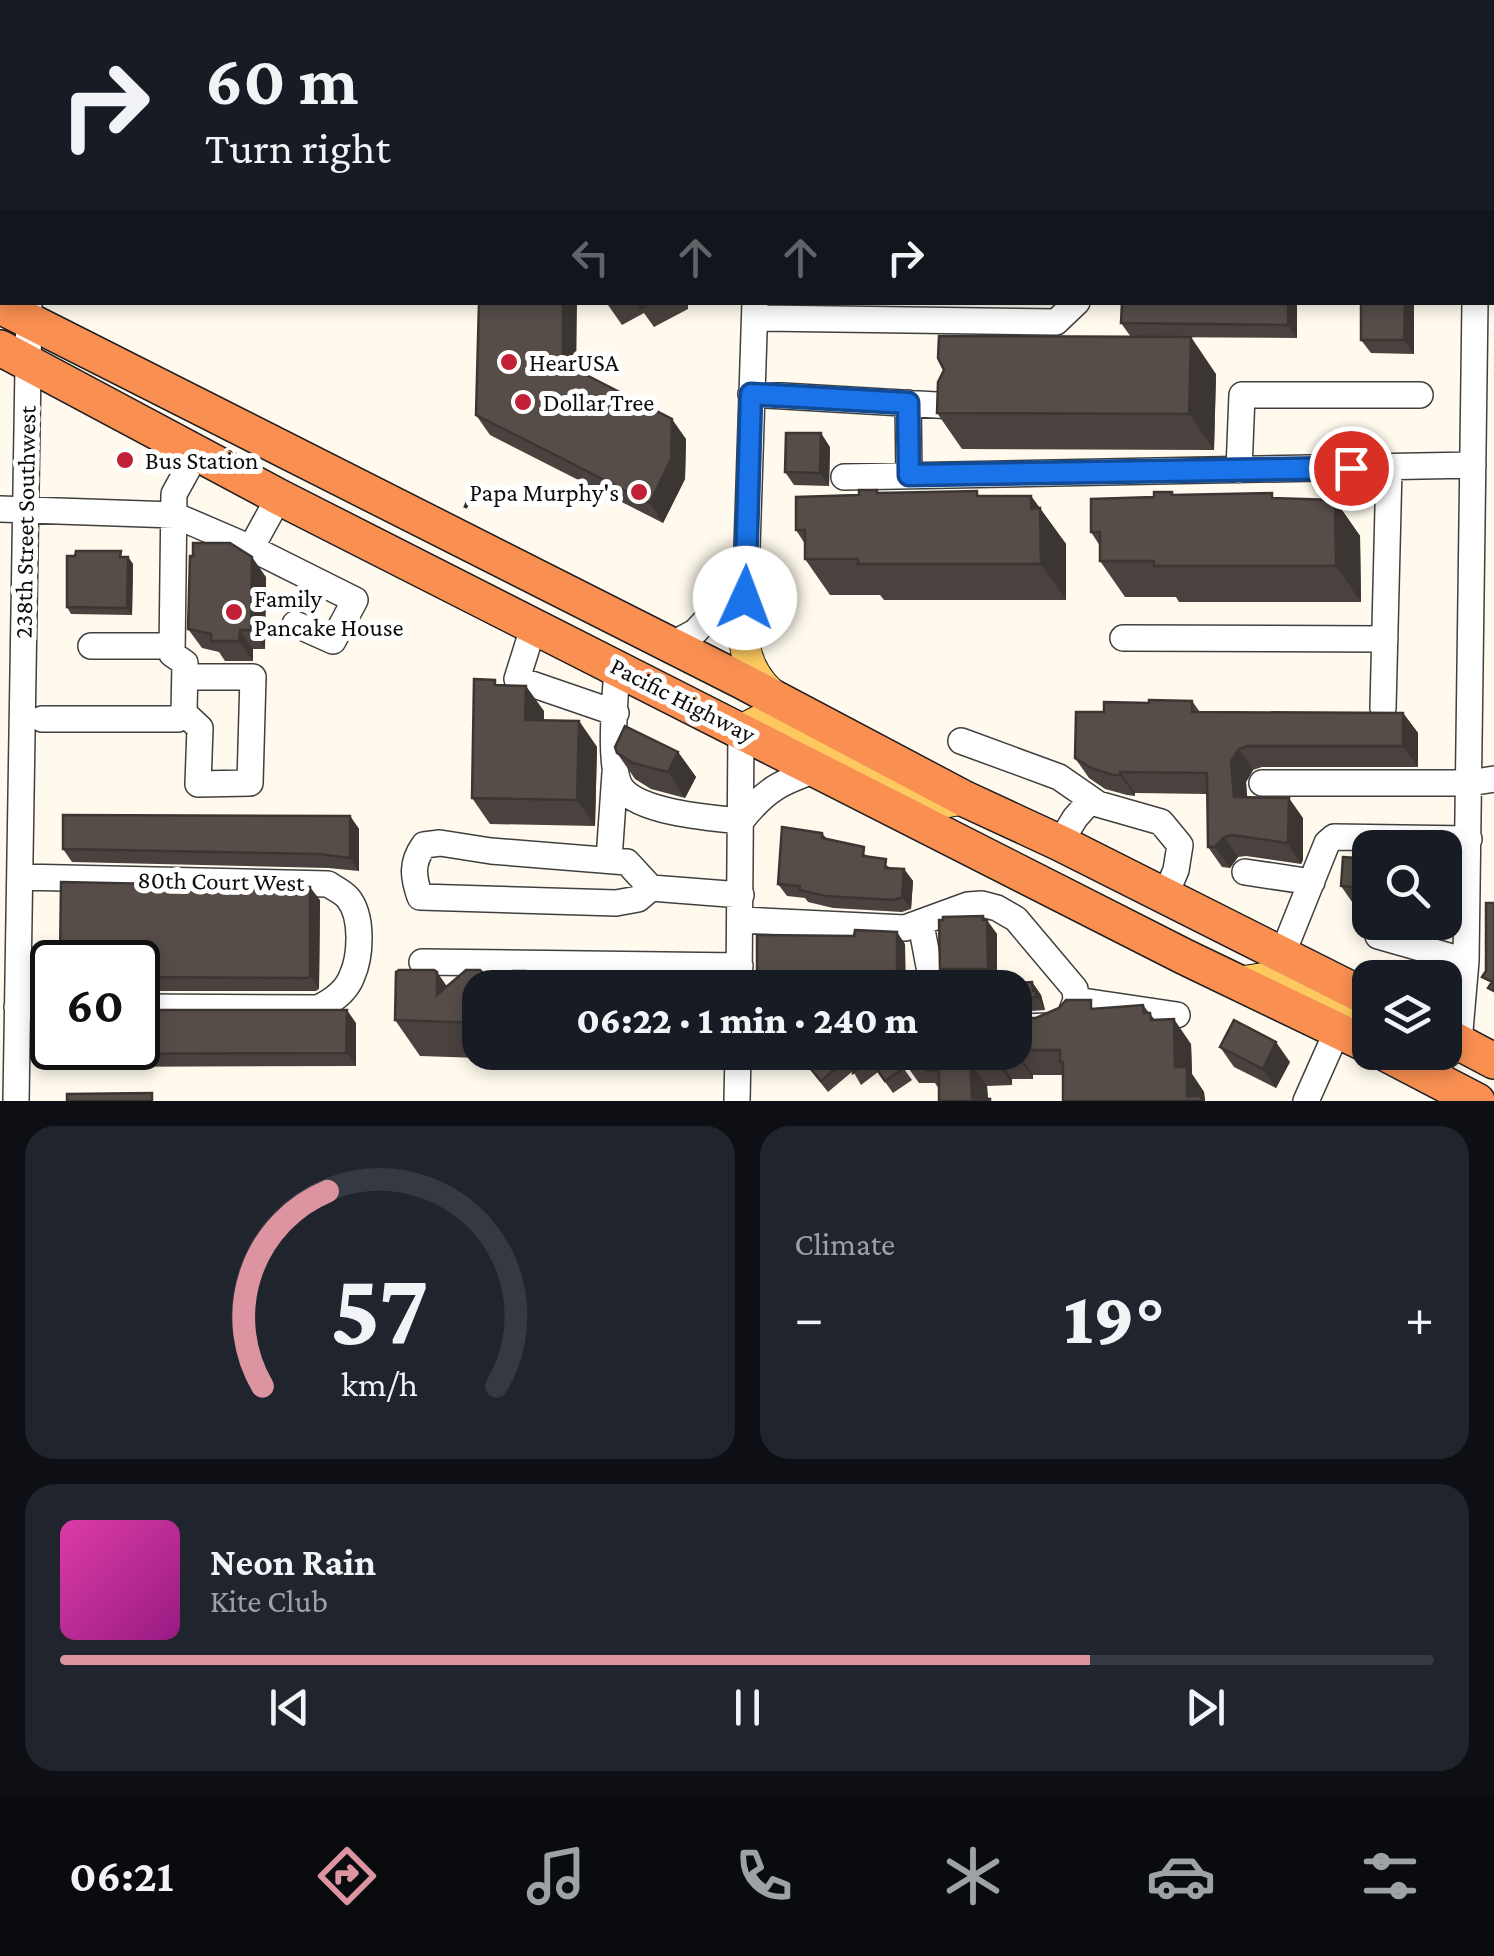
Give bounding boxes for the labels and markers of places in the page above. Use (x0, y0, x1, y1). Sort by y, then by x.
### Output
place label: HearUSA (529, 349, 620, 376)
marker: HearUSA (498, 351, 520, 373)
place label: Dollar Tree (543, 389, 654, 416)
marker: Dollar Tree (512, 391, 534, 413)
pin (1309, 426, 1394, 511)
place label: Bus Station (145, 447, 259, 474)
marker: Bus Station (114, 449, 136, 471)
place label: Papa Murphy's (469, 479, 619, 507)
marker: Papa Murphy's (628, 481, 650, 503)
place label: Family Pancake House (254, 585, 403, 641)
marker: Family Pancake House (223, 601, 245, 623)

